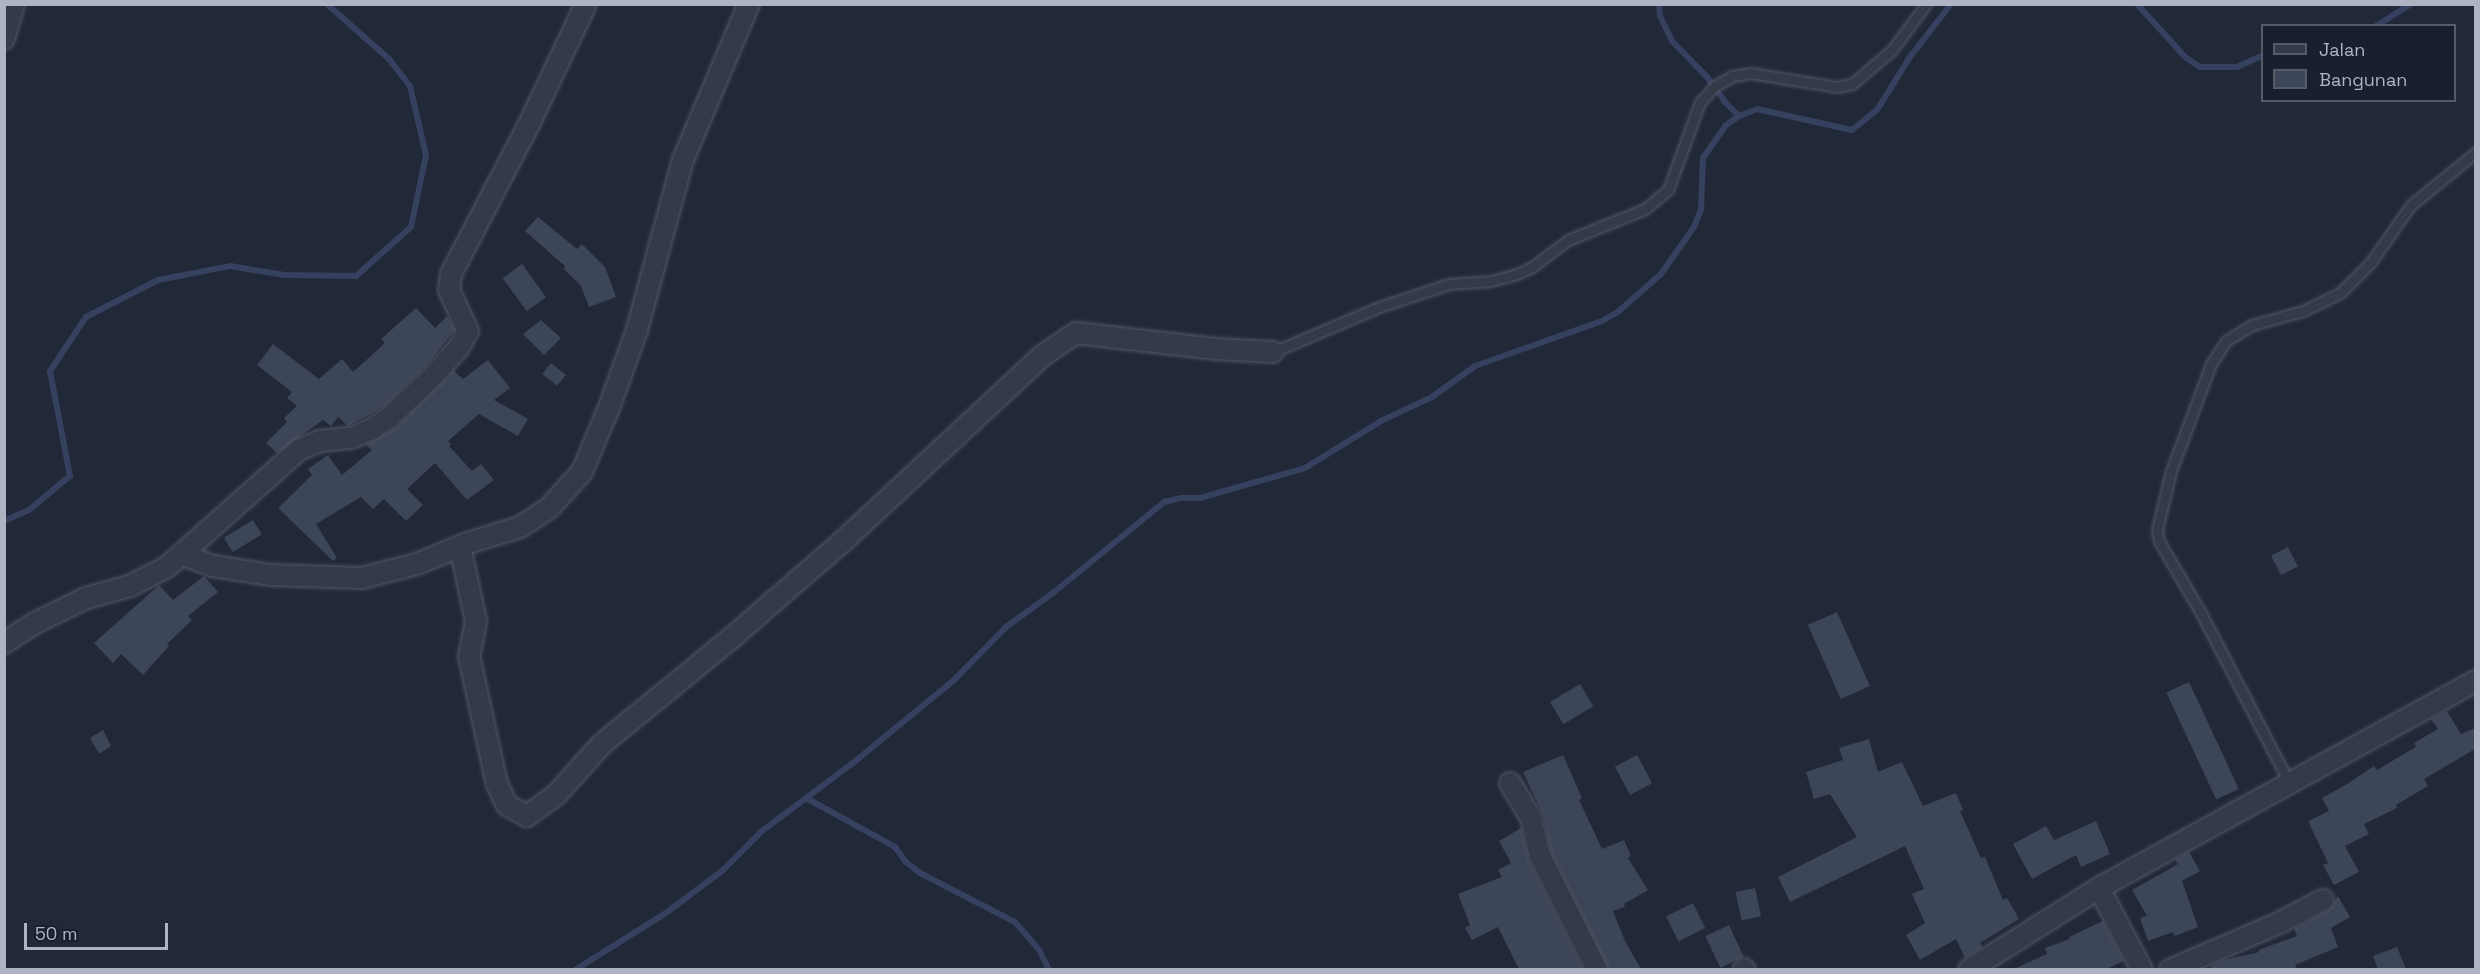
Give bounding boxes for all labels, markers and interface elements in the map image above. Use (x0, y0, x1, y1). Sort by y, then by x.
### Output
legend (2261, 24, 2456, 102)
text: Jalan (2319, 38, 2365, 61)
text: Bangunan (2319, 68, 2407, 91)
scale bar (27, 911, 171, 949)
text: 50 m (35, 922, 77, 945)

